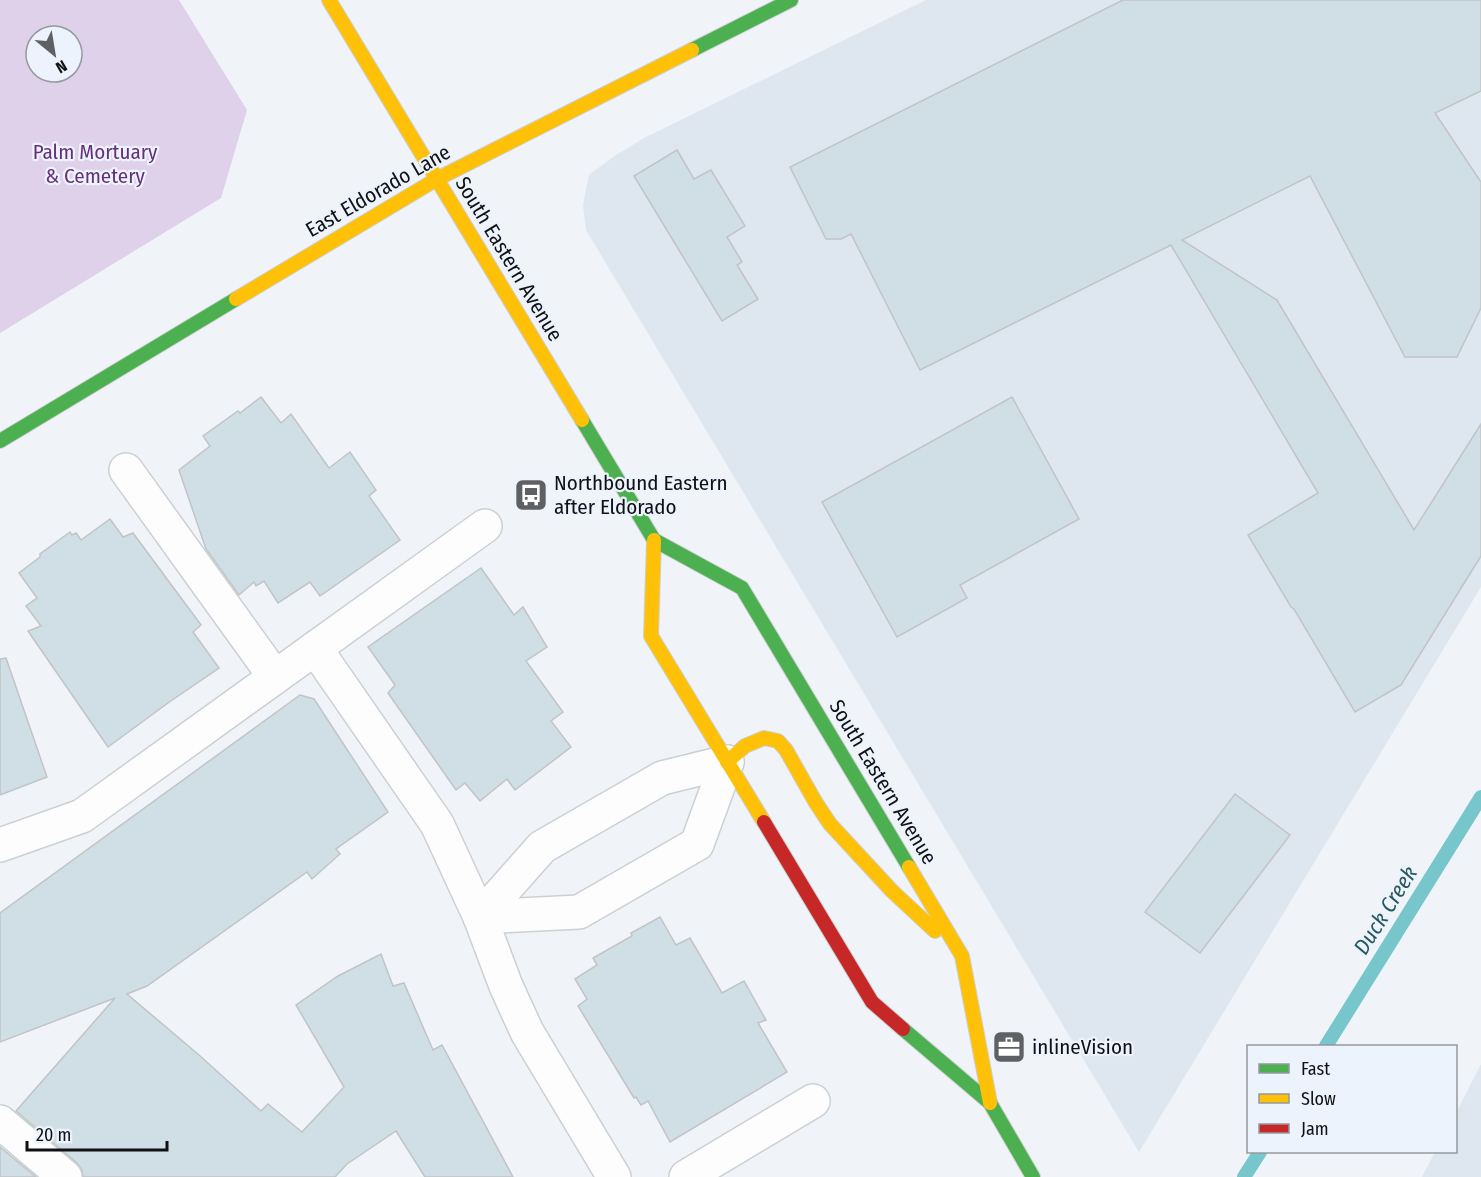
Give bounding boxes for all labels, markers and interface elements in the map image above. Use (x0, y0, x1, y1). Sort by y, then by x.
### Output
north arrow (24, 24, 84, 84)
text: N (52, 56, 70, 77)
park label: Palm Mortuary & Cemetery (33, 139, 158, 189)
street label: East Eldorado Lane (301, 139, 455, 243)
street label: South Eastern Avenue (450, 172, 568, 346)
place label: Northbound Eastern after Eldorado (554, 470, 728, 520)
bus stop icon: Northbound Eastern after Eldorado (513, 477, 549, 513)
street label: South Eastern Avenue (824, 695, 942, 869)
water label: Duck Creek (1348, 861, 1423, 959)
office icon: inlineVision (991, 1029, 1027, 1065)
place label: inlineVision (1032, 1034, 1133, 1060)
legend (1247, 1045, 1457, 1153)
text: Fast (1301, 1058, 1330, 1080)
text: Slow (1301, 1088, 1336, 1110)
scale bar (27, 1114, 166, 1152)
text: Jam (1301, 1118, 1329, 1140)
text: 20 m (36, 1124, 71, 1146)

